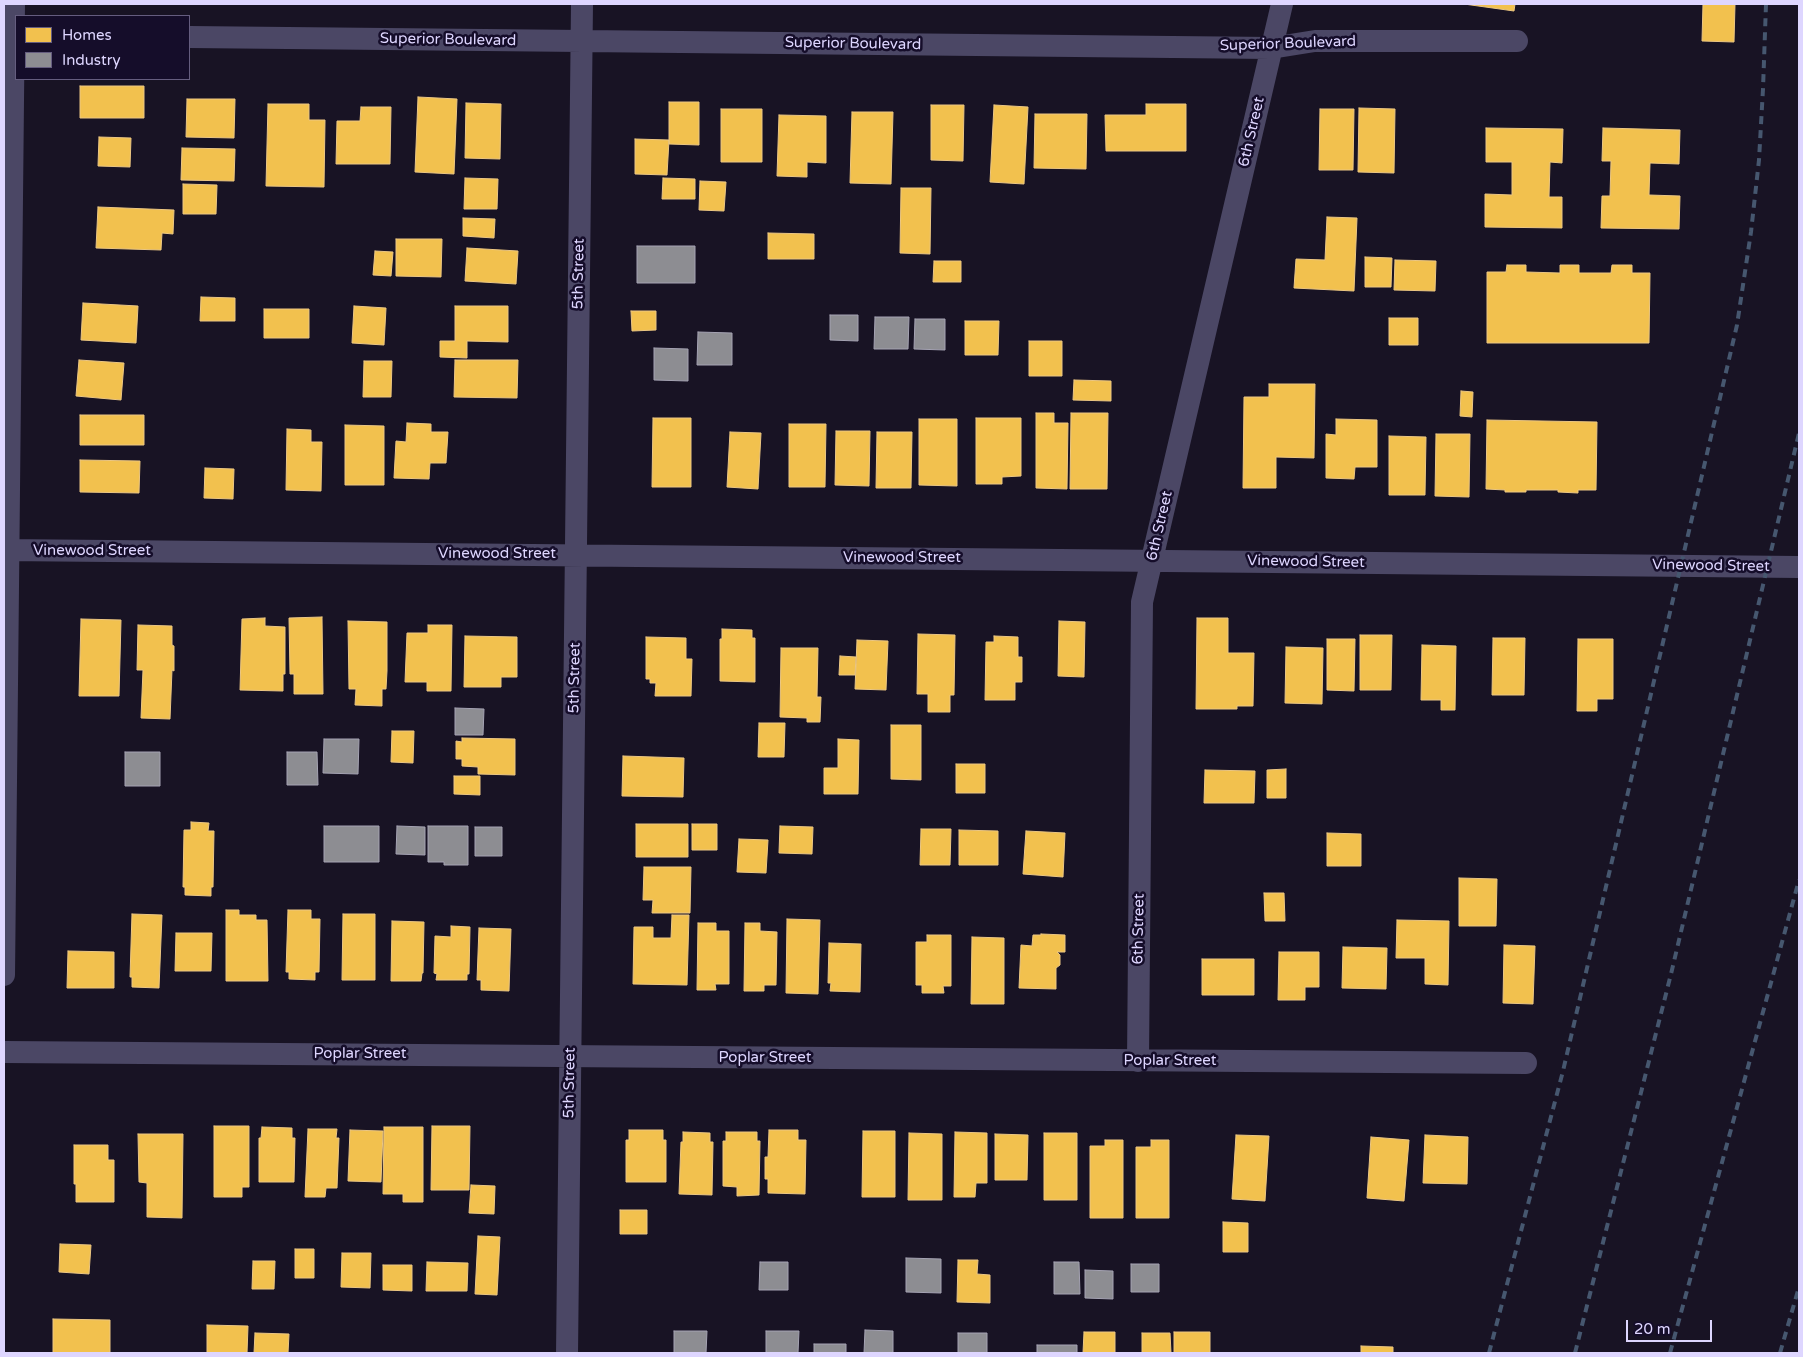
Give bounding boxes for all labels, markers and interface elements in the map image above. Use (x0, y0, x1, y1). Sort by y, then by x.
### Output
legend (15, 15, 190, 80)
text: Homes (62, 26, 112, 44)
street label: Superior Boulevard (380, 30, 516, 50)
street label: Superior Boulevard (1220, 33, 1356, 55)
street label: Superior Boulevard (785, 34, 921, 54)
text: Industry (62, 51, 121, 69)
street label: 6th Street (1235, 95, 1269, 169)
street label: 5th Street (569, 238, 589, 310)
street label: 6th Street (1143, 489, 1177, 563)
street label: Vinewood Street (33, 542, 151, 560)
street label: Vinewood Street (438, 545, 556, 563)
street label: Vinewood Street (843, 549, 961, 567)
street label: Vinewood Street (1247, 552, 1365, 572)
street label: Vinewood Street (1652, 556, 1770, 576)
street label: 5th Street (565, 642, 585, 714)
street label: 6th Street (1129, 893, 1149, 965)
street label: Poplar Street (313, 1045, 407, 1063)
street label: 5th Street (560, 1047, 580, 1119)
street label: Poplar Street (718, 1049, 812, 1067)
street label: Poplar Street (1123, 1052, 1217, 1070)
scale bar (1628, 1310, 1714, 1342)
text: 20 m (1634, 1320, 1671, 1338)

